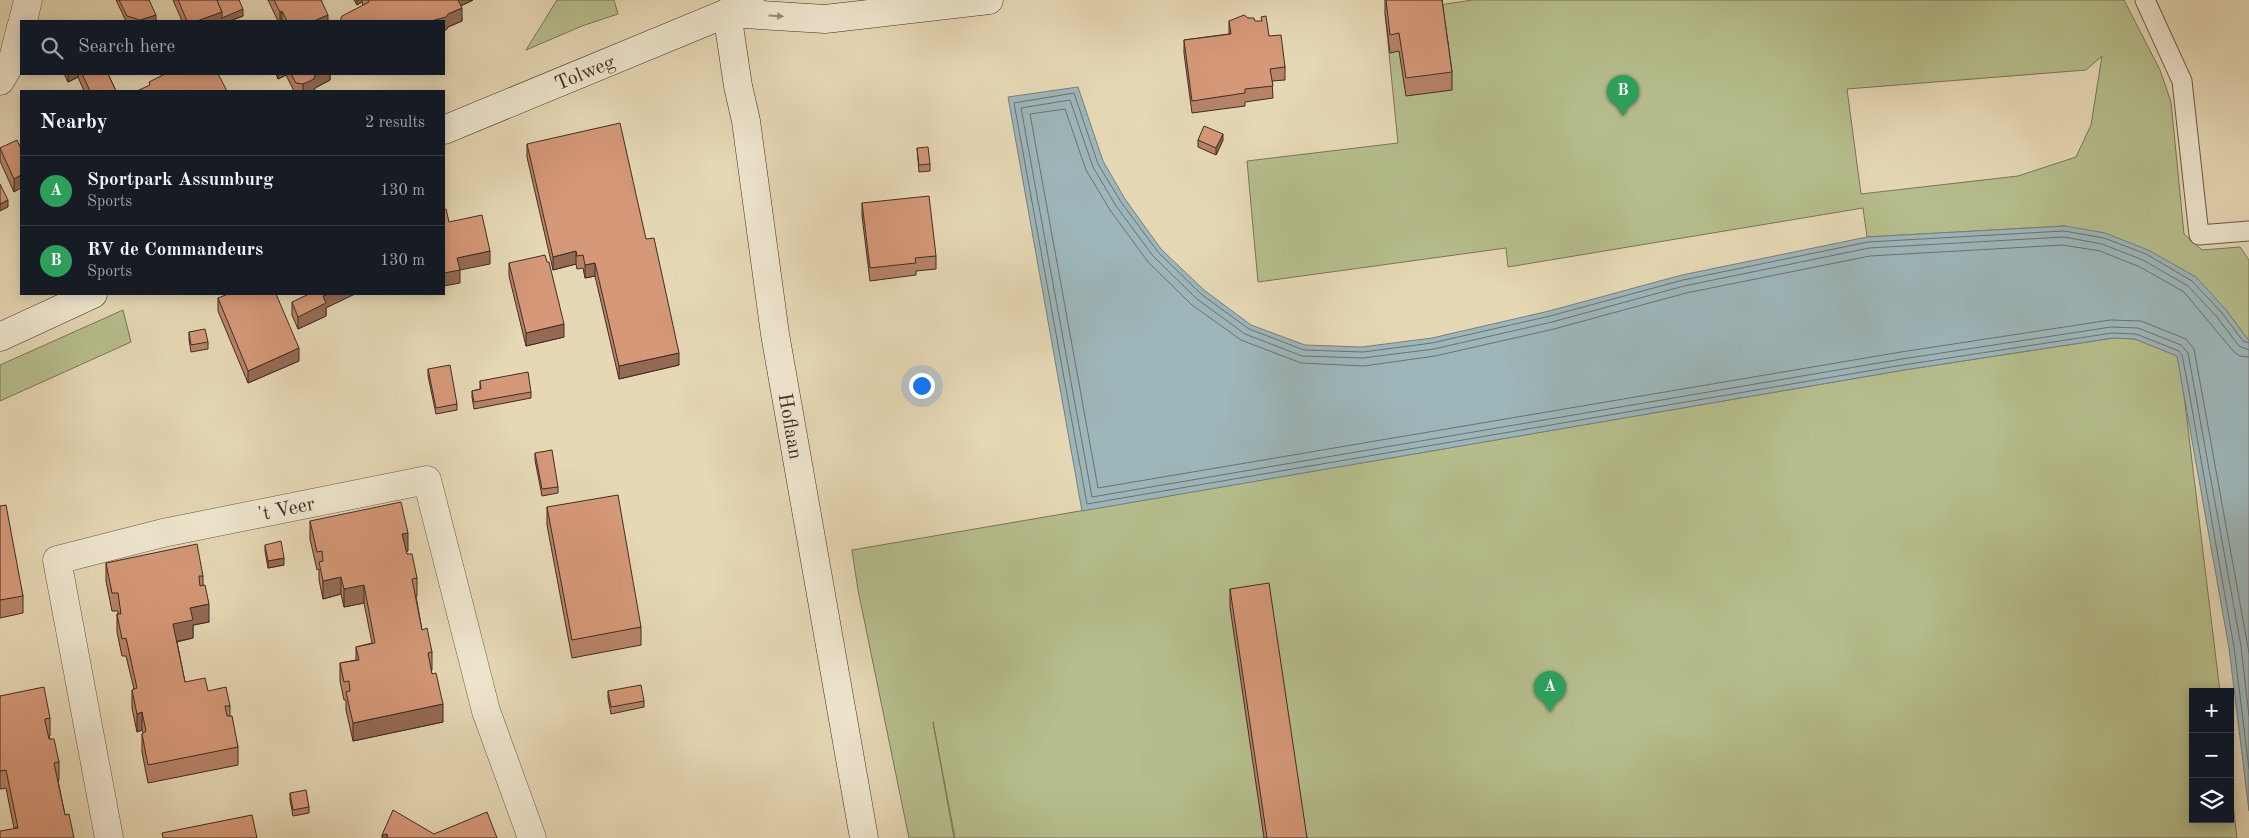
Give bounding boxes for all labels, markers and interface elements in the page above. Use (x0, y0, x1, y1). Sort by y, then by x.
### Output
one-way arrow (768, 12, 784, 20)
search box (20, 20, 445, 75)
icon: search (38, 34, 66, 62)
text: Search here (78, 38, 175, 57)
street label: Tolweg (552, 52, 618, 95)
pin: B (1607, 75, 1639, 116)
text: Nearby (40, 112, 108, 133)
text: 2 results (365, 115, 425, 131)
text: Sportpark Assumburg (87, 171, 274, 190)
text: A (50, 183, 62, 199)
text: 130 m (380, 183, 425, 199)
text: Sports (87, 194, 132, 210)
text: RV de Commandeurs (87, 241, 263, 260)
text: B (50, 253, 62, 269)
text: 130 m (380, 253, 425, 269)
text: Sports (87, 264, 132, 280)
your location (909, 373, 935, 399)
street label: Hoflaan (774, 392, 805, 461)
street label: 't Veer (257, 495, 317, 526)
pin: A (1534, 671, 1566, 712)
map controls (2189, 688, 2234, 823)
button: + (2189, 688, 2234, 733)
button: − (2189, 733, 2234, 778)
button: layers (2189, 778, 2234, 823)

